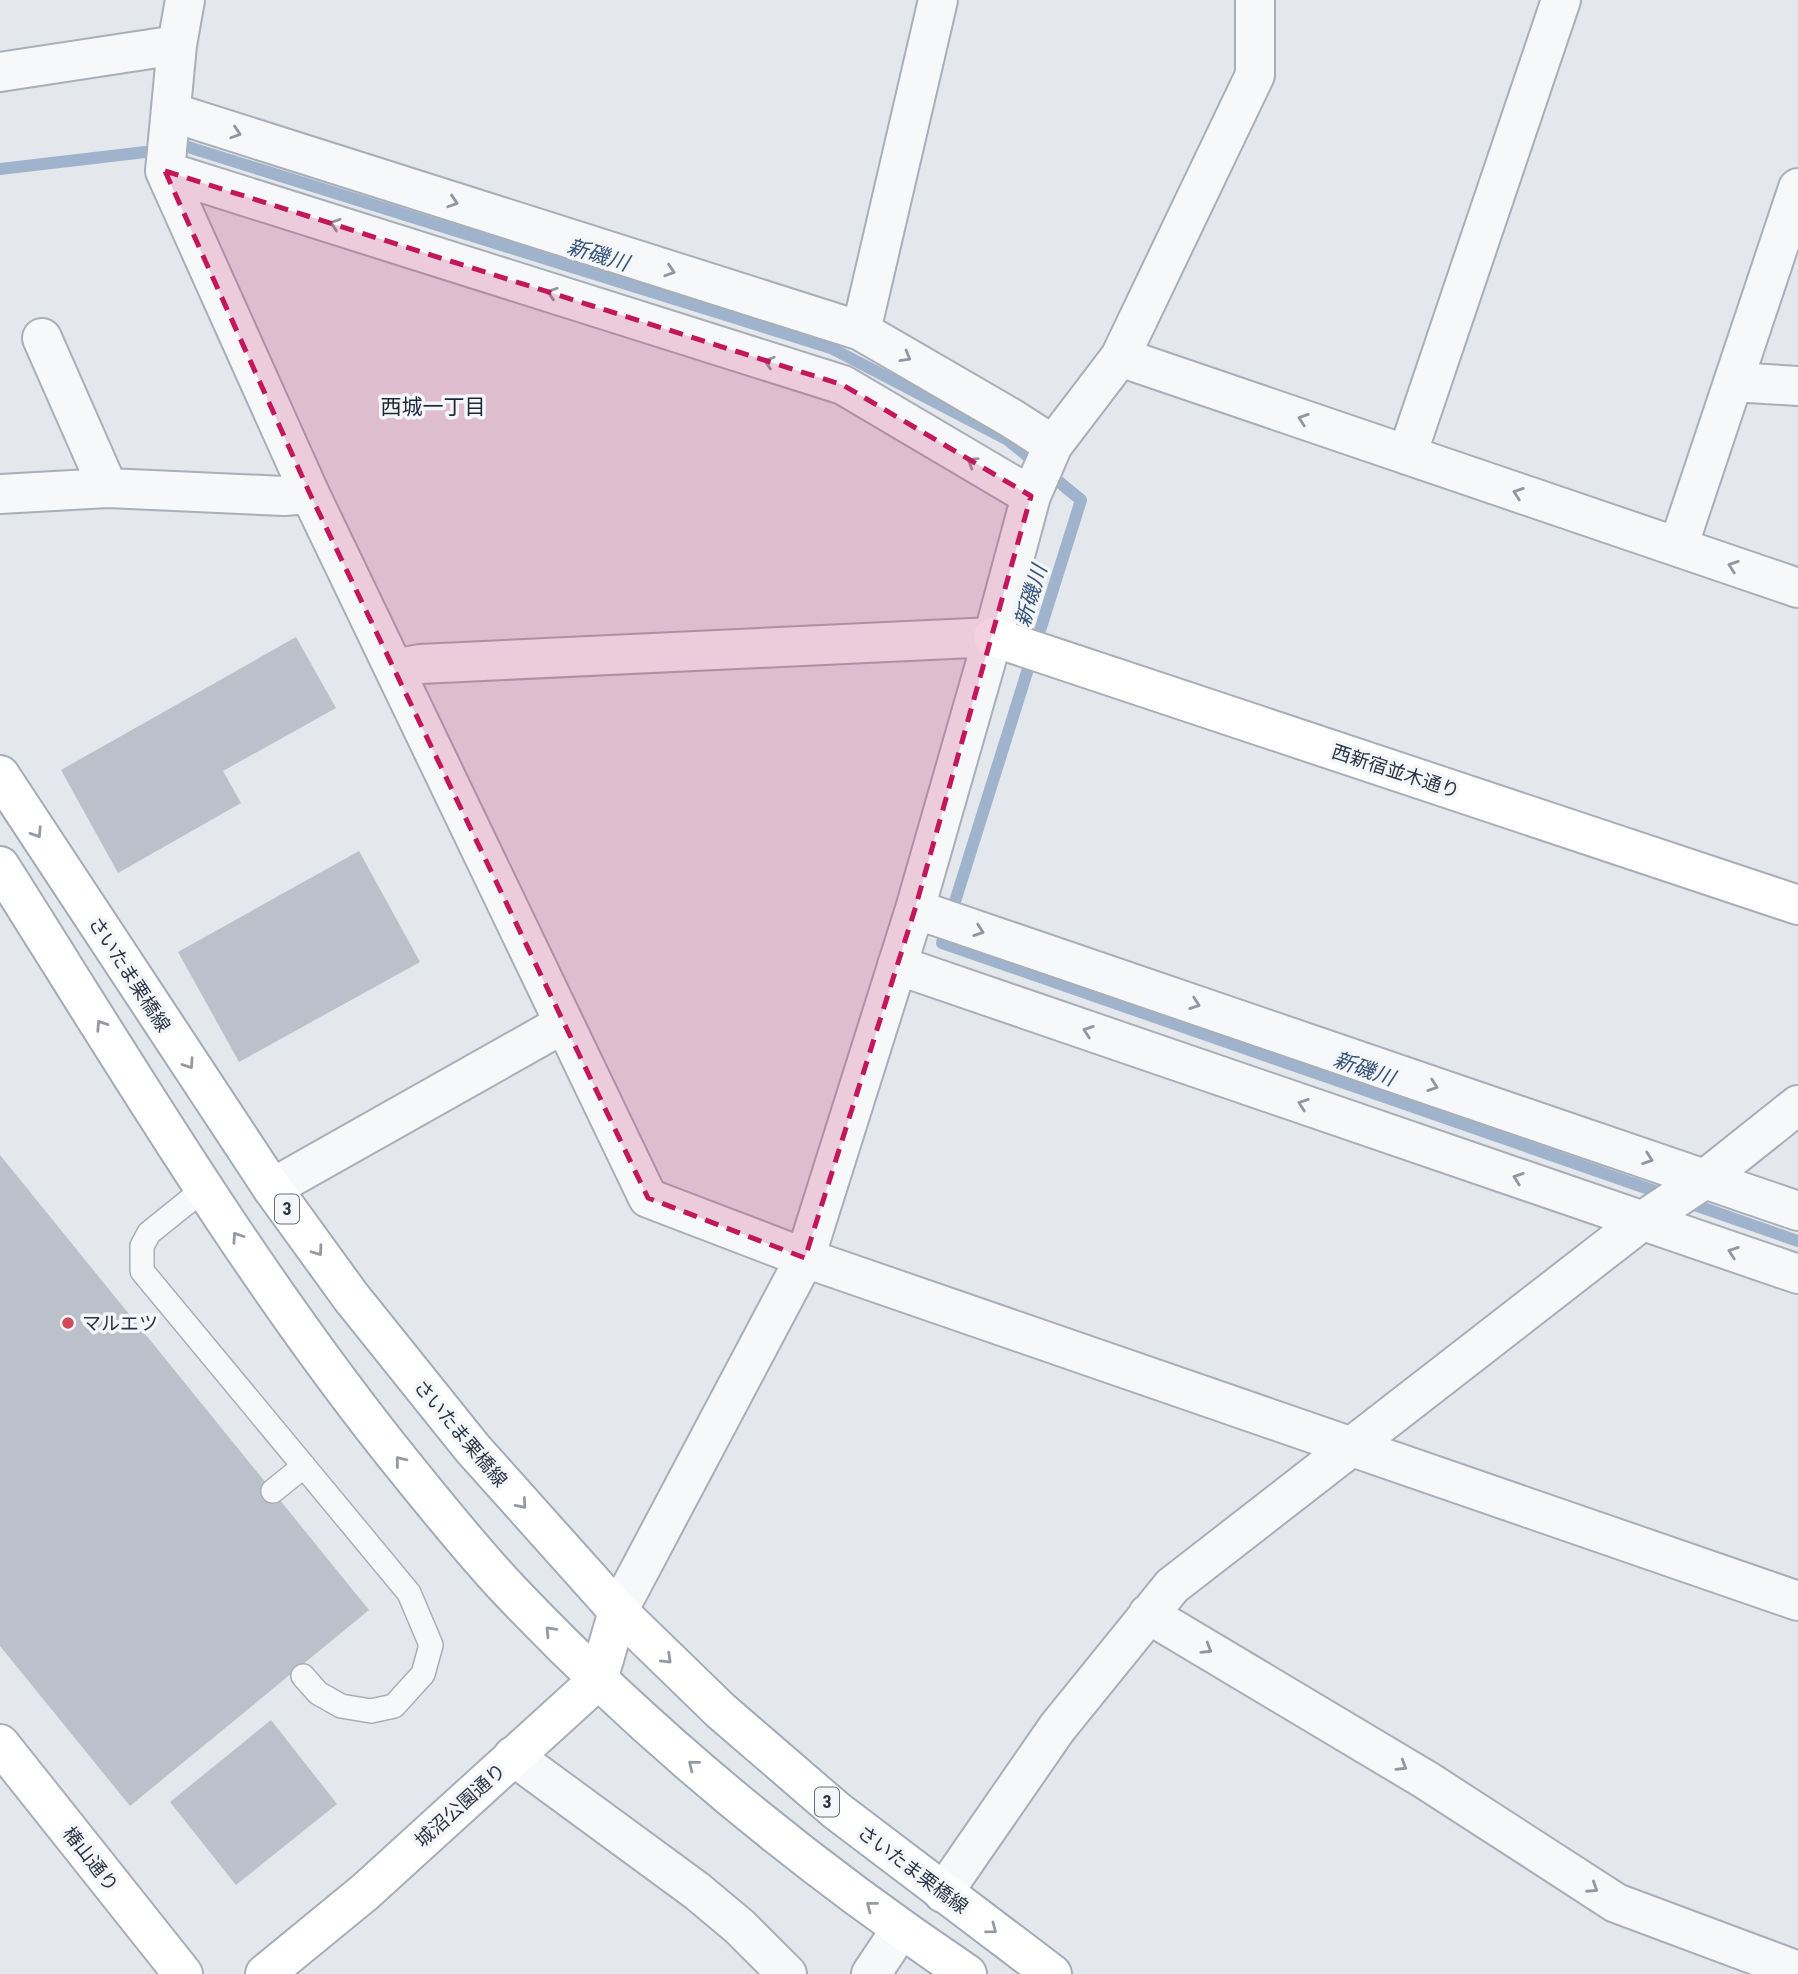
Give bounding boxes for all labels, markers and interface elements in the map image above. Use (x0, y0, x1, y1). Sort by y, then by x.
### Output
one-way arrow (230, 125, 242, 139)
one-way arrow (446, 194, 459, 208)
one-way arrow (330, 217, 342, 232)
water label: 新磯川 (564, 234, 634, 276)
one-way arrow (663, 263, 676, 277)
one-way arrow (546, 286, 558, 301)
one-way arrow (898, 349, 911, 362)
one-way arrow (763, 355, 775, 370)
district label: 西城一丁目 (381, 395, 486, 419)
one-way arrow (1297, 413, 1309, 427)
one-way arrow (966, 457, 979, 470)
one-way arrow (1513, 487, 1525, 501)
water label: 新磯川 (1010, 560, 1052, 630)
one-way arrow (1728, 560, 1740, 574)
street label: 西新宿並木通り (1329, 740, 1463, 803)
one-way arrow (29, 825, 42, 838)
street label: さいたま栗橋線 (84, 912, 175, 1036)
one-way arrow (973, 923, 985, 937)
one-way arrow (1188, 996, 1200, 1010)
one-way arrow (97, 1020, 110, 1033)
one-way arrow (1082, 1025, 1094, 1039)
water label: 新磯川 (1330, 1047, 1400, 1091)
one-way arrow (181, 1056, 194, 1069)
one-way arrow (1426, 1078, 1439, 1092)
one-way arrow (1297, 1098, 1309, 1112)
one-way arrow (1642, 1151, 1654, 1165)
one-way arrow (1512, 1172, 1525, 1186)
road number: 3 (275, 1194, 299, 1224)
one-way arrow (232, 1232, 245, 1245)
one-way arrow (309, 1243, 322, 1256)
one-way arrow (1728, 1246, 1740, 1260)
place label: マルエツ (82, 1312, 158, 1335)
marker: マルエツ (60, 1315, 76, 1331)
street label: さいたま栗橋線 (409, 1375, 512, 1491)
one-way arrow (395, 1456, 408, 1468)
one-way arrow (514, 1496, 526, 1509)
one-way arrow (545, 1627, 558, 1640)
one-way arrow (1199, 1641, 1212, 1654)
one-way arrow (658, 1650, 671, 1663)
one-way arrow (1394, 1757, 1407, 1770)
street label: 城沼公園通り (410, 1759, 510, 1852)
one-way arrow (689, 1760, 701, 1773)
road number: 3 (815, 1788, 839, 1816)
street label: さいたま栗橋線 (853, 1820, 973, 1918)
street label: 椿山通り (58, 1822, 123, 1896)
one-way arrow (1586, 1880, 1599, 1893)
one-way arrow (866, 1902, 879, 1915)
one-way arrow (984, 1921, 997, 1933)

